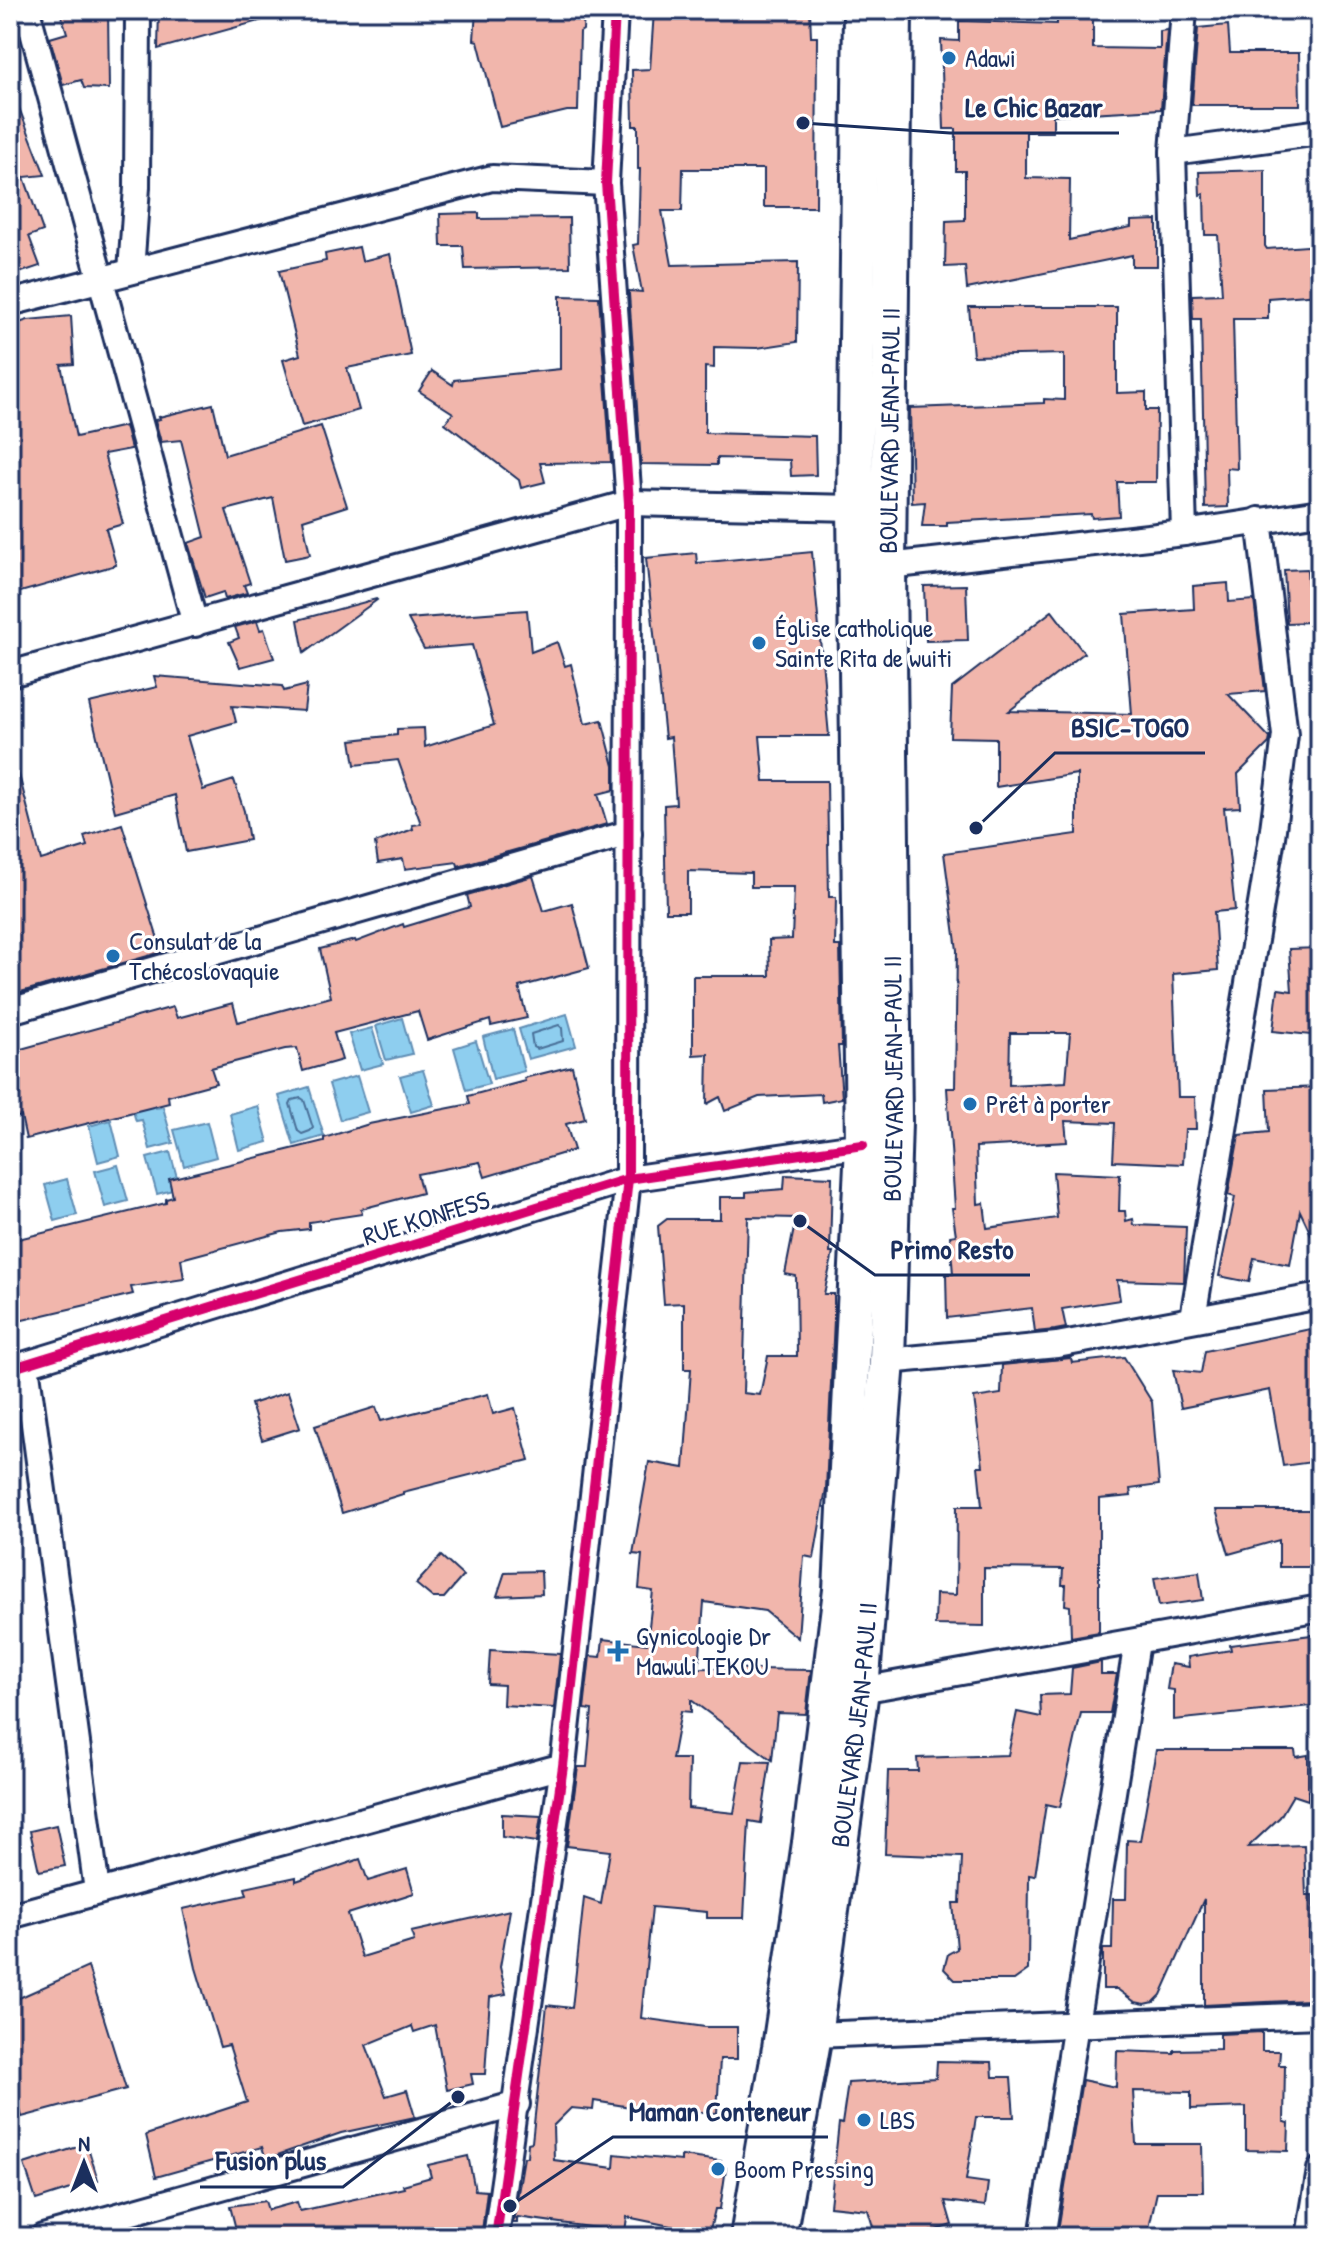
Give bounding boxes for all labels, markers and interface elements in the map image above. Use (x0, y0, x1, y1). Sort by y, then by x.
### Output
place label: Adawi (965, 40, 1016, 75)
marker: Adawi (940, 49, 958, 67)
callout: Le Chic Bazar (950, 81, 1119, 133)
text: Le Chic Bazar (965, 88, 1103, 126)
street label: BOULEVARD JEAN-PAUL II (870, 307, 908, 554)
place label: Église catholique Sainte Rita de wuiti (775, 610, 952, 675)
marker: Église catholique Sainte Rita de wuiti (750, 634, 768, 652)
callout: BSIC-TOGO (1055, 701, 1205, 753)
text: BSIC-TOGO (1071, 708, 1189, 746)
place label: Consulat de la Tchécoslovaquie (129, 923, 280, 988)
marker: Consulat de la Tchécoslovaquie (104, 947, 122, 965)
street label: BOULEVARD JEAN-PAUL II (874, 955, 911, 1202)
place label: Prêt à porter (986, 1086, 1111, 1121)
marker: Prêt à porter (961, 1095, 979, 1113)
street label: RUE KONFESS (358, 1182, 493, 1253)
callout: Primo Resto (875, 1223, 1030, 1275)
text: Primo Resto (891, 1230, 1014, 1268)
street label: BOULEVARD JEAN-PAUL II (822, 1601, 885, 1849)
place label: Gynicologie Dr Mawuli TEKOU (636, 1618, 771, 1683)
marker: Gynicologie Dr Mawuli TEKOU (607, 1640, 629, 1662)
callout: Maman Conteneur (613, 2085, 828, 2137)
text: Maman Conteneur (629, 2092, 812, 2130)
place label: LBS (880, 2102, 915, 2137)
marker: LBS (855, 2111, 873, 2129)
north arrow (44, 2123, 124, 2203)
text: N (78, 2128, 90, 2158)
callout: Fusion plus (200, 2135, 343, 2187)
text: Fusion plus (215, 2141, 326, 2180)
place label: Boom Pressing (734, 2151, 874, 2186)
marker: Boom Pressing (709, 2160, 727, 2178)

